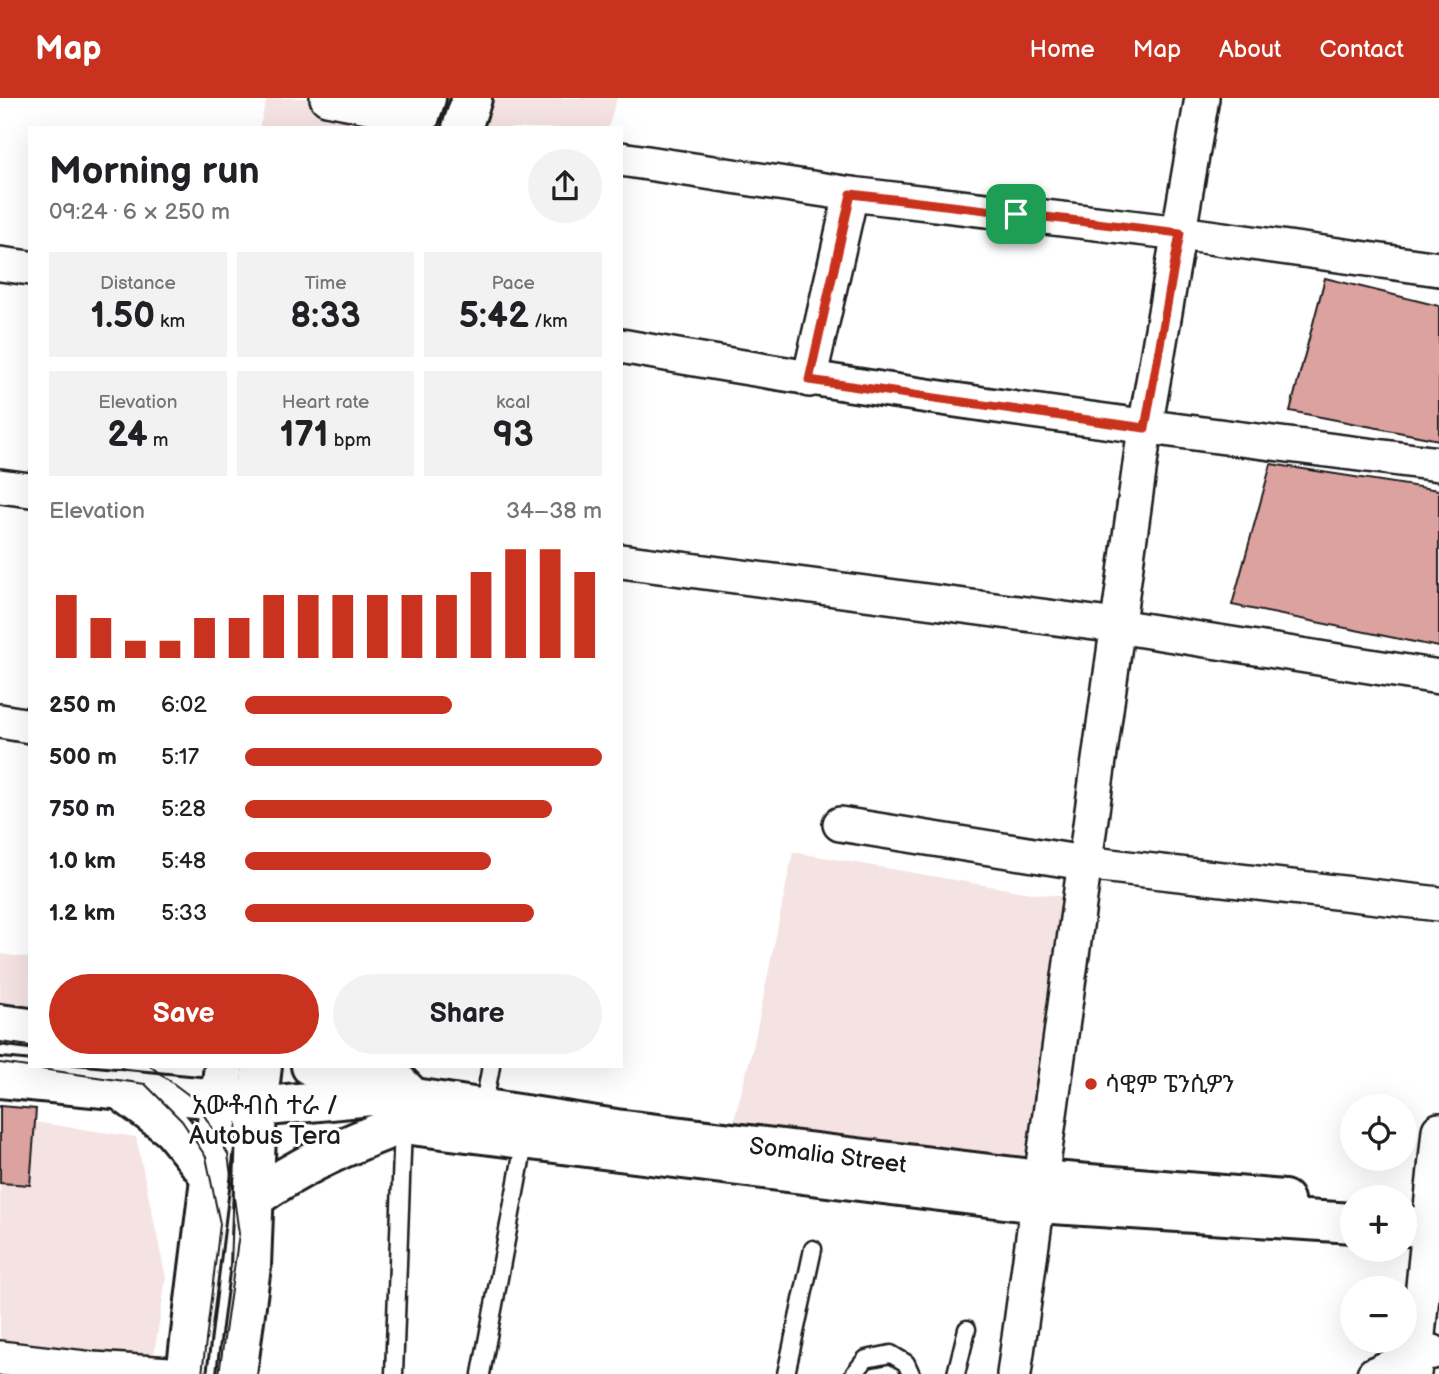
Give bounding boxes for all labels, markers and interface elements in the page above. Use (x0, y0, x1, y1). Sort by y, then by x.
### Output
text: Map (35, 29, 101, 69)
text: Home (1030, 35, 1095, 64)
text: Map (1133, 35, 1181, 64)
text: About (1219, 35, 1281, 64)
text: Contact (1319, 35, 1404, 64)
text: Morning run (49, 149, 260, 194)
button: share (528, 149, 602, 223)
pin (986, 184, 1046, 244)
icon: arrive (997, 195, 1035, 233)
text: 09:24 · 6 × 250 m (49, 198, 230, 226)
text: Distance (100, 272, 176, 295)
text: Time (304, 272, 347, 295)
text: Pace (492, 272, 535, 295)
text: 1.50 (91, 295, 155, 338)
text: 8:33 (290, 295, 361, 338)
text: 5:42 (459, 295, 529, 338)
text: km (155, 310, 185, 333)
text: /km (529, 310, 568, 333)
text: Elevation (98, 391, 177, 414)
text: Heart rate (282, 391, 369, 414)
text: kcal (496, 391, 530, 414)
text: 24 (107, 414, 148, 457)
text: 171 (280, 414, 329, 457)
text: 93 (493, 414, 534, 457)
text: m (148, 429, 168, 452)
text: bpm (329, 429, 371, 452)
text: Elevation (49, 497, 145, 525)
text: 34–38 m (506, 497, 602, 525)
text: 250 m (49, 691, 116, 719)
text: 6:02 (161, 691, 207, 719)
text: 500 m (49, 743, 117, 771)
text: 5:17 (161, 743, 199, 771)
text: 750 m (49, 795, 115, 823)
text: 5:28 (161, 795, 206, 823)
text: 1.0 km (49, 847, 116, 875)
text: 5:48 (161, 847, 206, 875)
text: 1.2 km (49, 899, 115, 927)
text: 5:33 (161, 899, 207, 927)
button: Save (49, 974, 319, 1054)
button: Share (333, 974, 602, 1054)
place label: ሳዊም ፔንሲዎን (1105, 1070, 1235, 1099)
marker: ሳዊም ፔንሲዎን (1083, 1076, 1099, 1092)
district label: አውቶብስ ተራ / Autobus Tera (189, 1091, 341, 1152)
map controls (1340, 1094, 1417, 1353)
button: locate (1340, 1094, 1417, 1171)
street label: Somalia Street (748, 1131, 909, 1180)
button: + (1340, 1185, 1417, 1262)
button: − (1340, 1276, 1417, 1353)

